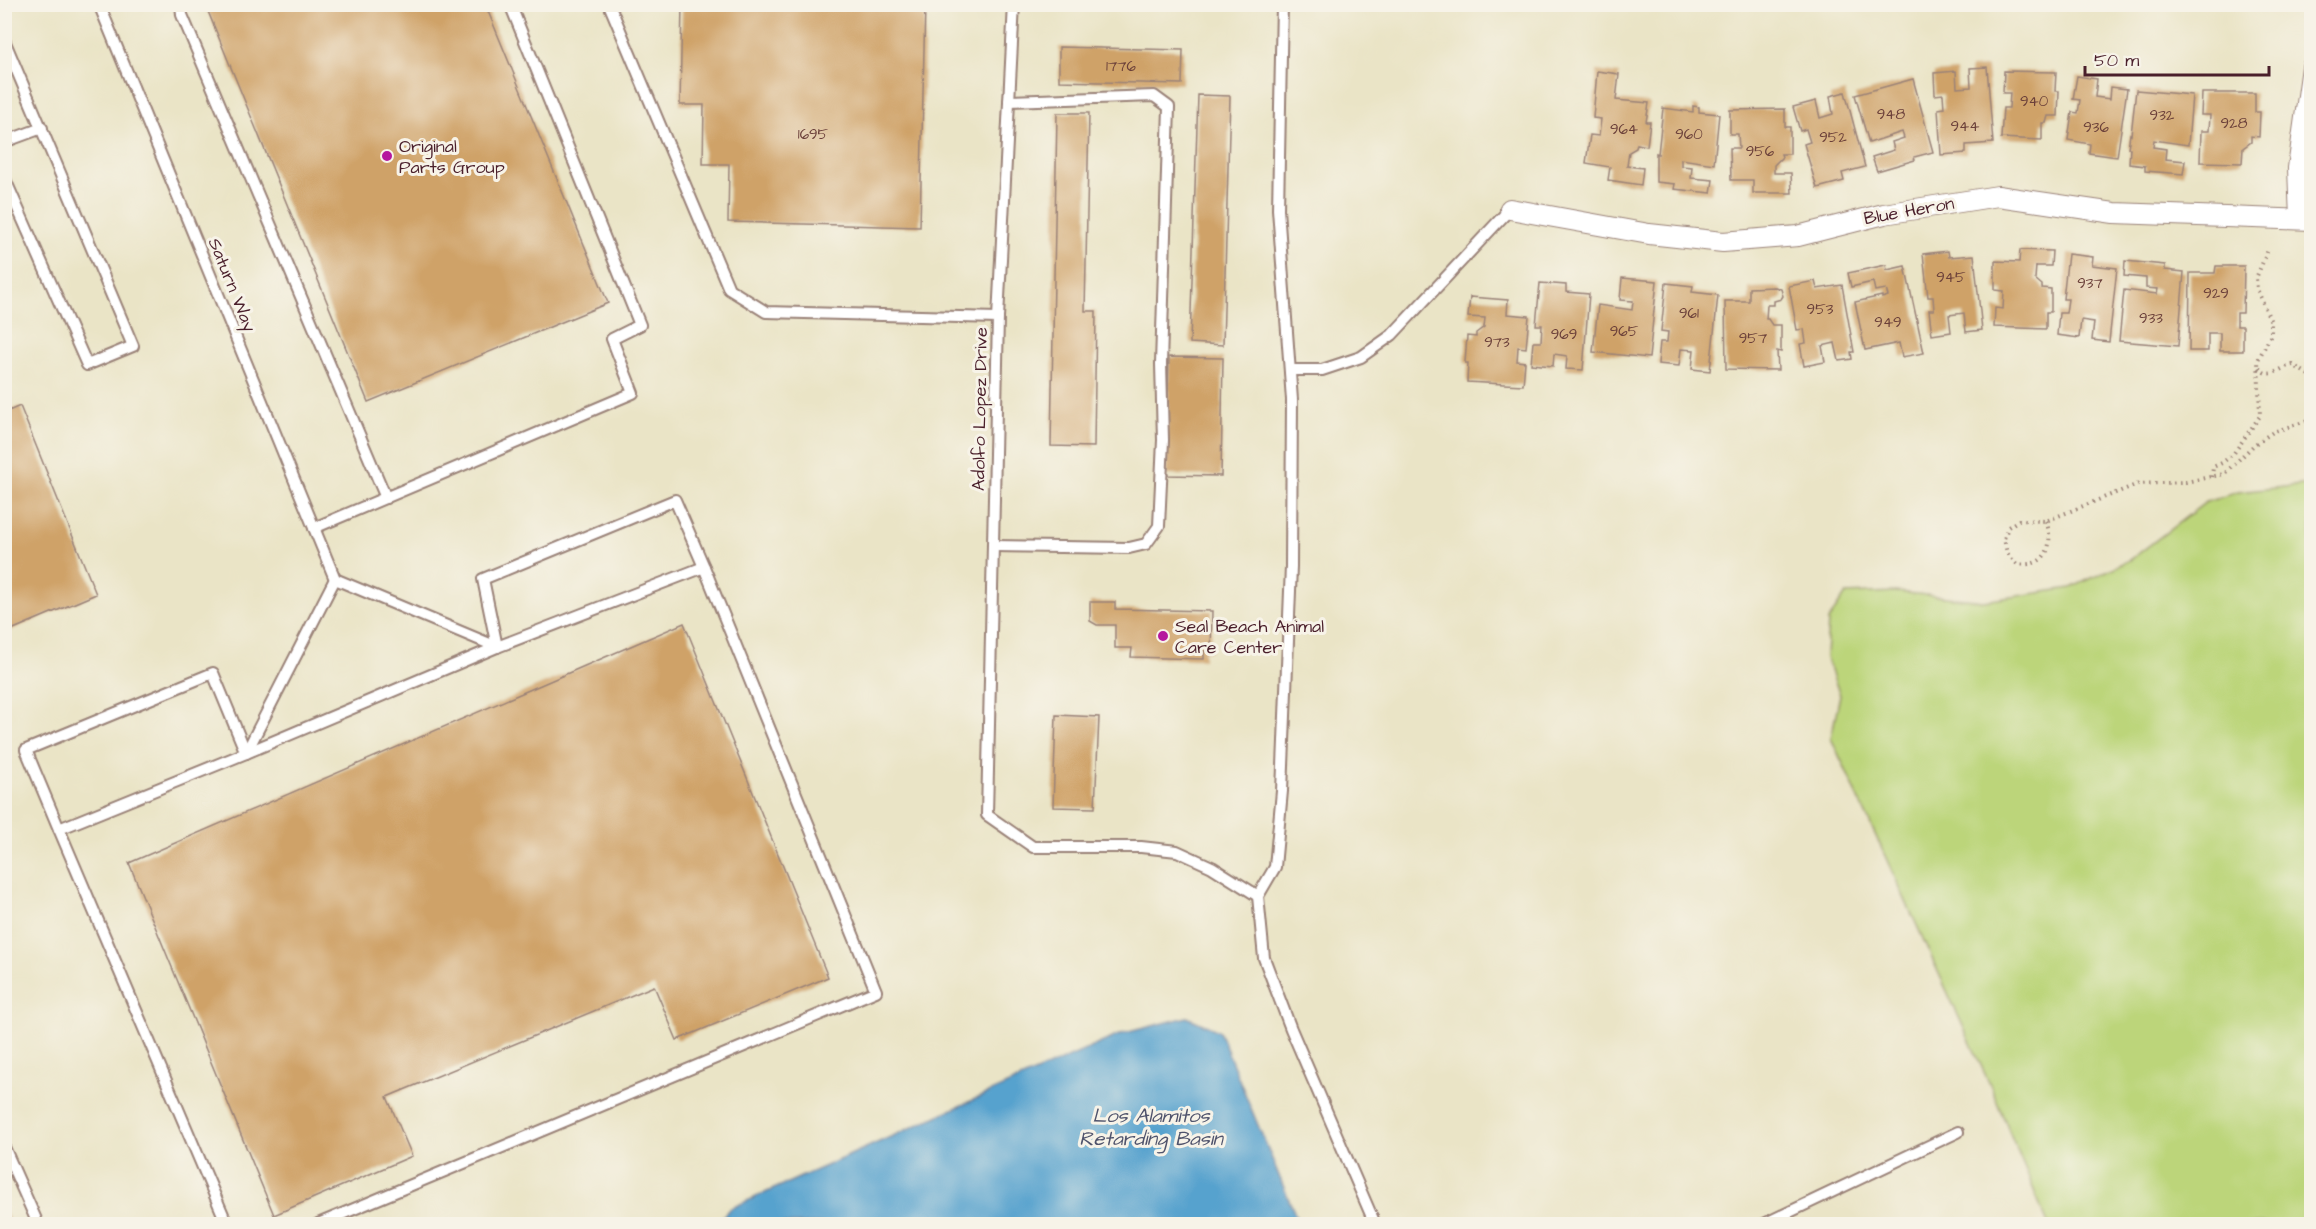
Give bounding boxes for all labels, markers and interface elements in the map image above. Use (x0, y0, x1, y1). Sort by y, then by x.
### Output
scale bar (2085, 39, 2270, 77)
text: 50 m (2094, 48, 2139, 73)
house number: 1776 (1106, 56, 1136, 77)
house number: 940 (2020, 91, 2049, 112)
house number: 948 (1877, 104, 1906, 125)
house number: 932 (2150, 105, 2175, 126)
house number: 928 (2221, 113, 2248, 134)
house number: 944 (1951, 116, 1979, 137)
house number: 936 (2083, 117, 2109, 138)
house number: 964 (1610, 119, 1638, 140)
house number: 1695 (798, 124, 829, 145)
house number: 960 (1675, 124, 1703, 145)
house number: 952 (1819, 127, 1847, 148)
place label: Original Parts Group (399, 134, 505, 180)
house number: 956 (1746, 141, 1775, 162)
marker: Original Parts Group (380, 149, 394, 163)
street label: Blue Heron (1862, 191, 1956, 231)
street label: Saturn Way (201, 234, 262, 336)
house number: 945 (1936, 267, 1966, 288)
house number: 937 (2077, 273, 2103, 294)
house number: 929 (2203, 283, 2229, 304)
house number: 953 (1807, 299, 1834, 320)
house number: 961 (1679, 303, 1699, 324)
house number: 933 (2139, 308, 2163, 329)
house number: 949 (1874, 312, 1902, 333)
house number: 965 (1610, 321, 1639, 342)
house number: 969 (1551, 324, 1577, 345)
street label: Adolfo Lopez Drive (966, 327, 994, 491)
house number: 957 (1739, 328, 1767, 349)
house number: 973 (1484, 332, 1510, 353)
place label: Seal Beach Animal Care Center (1175, 614, 1324, 660)
marker: Seal Beach Animal Care Center (1156, 629, 1170, 643)
water label: Los Alamitos Retarding Basin (1079, 1102, 1225, 1154)

